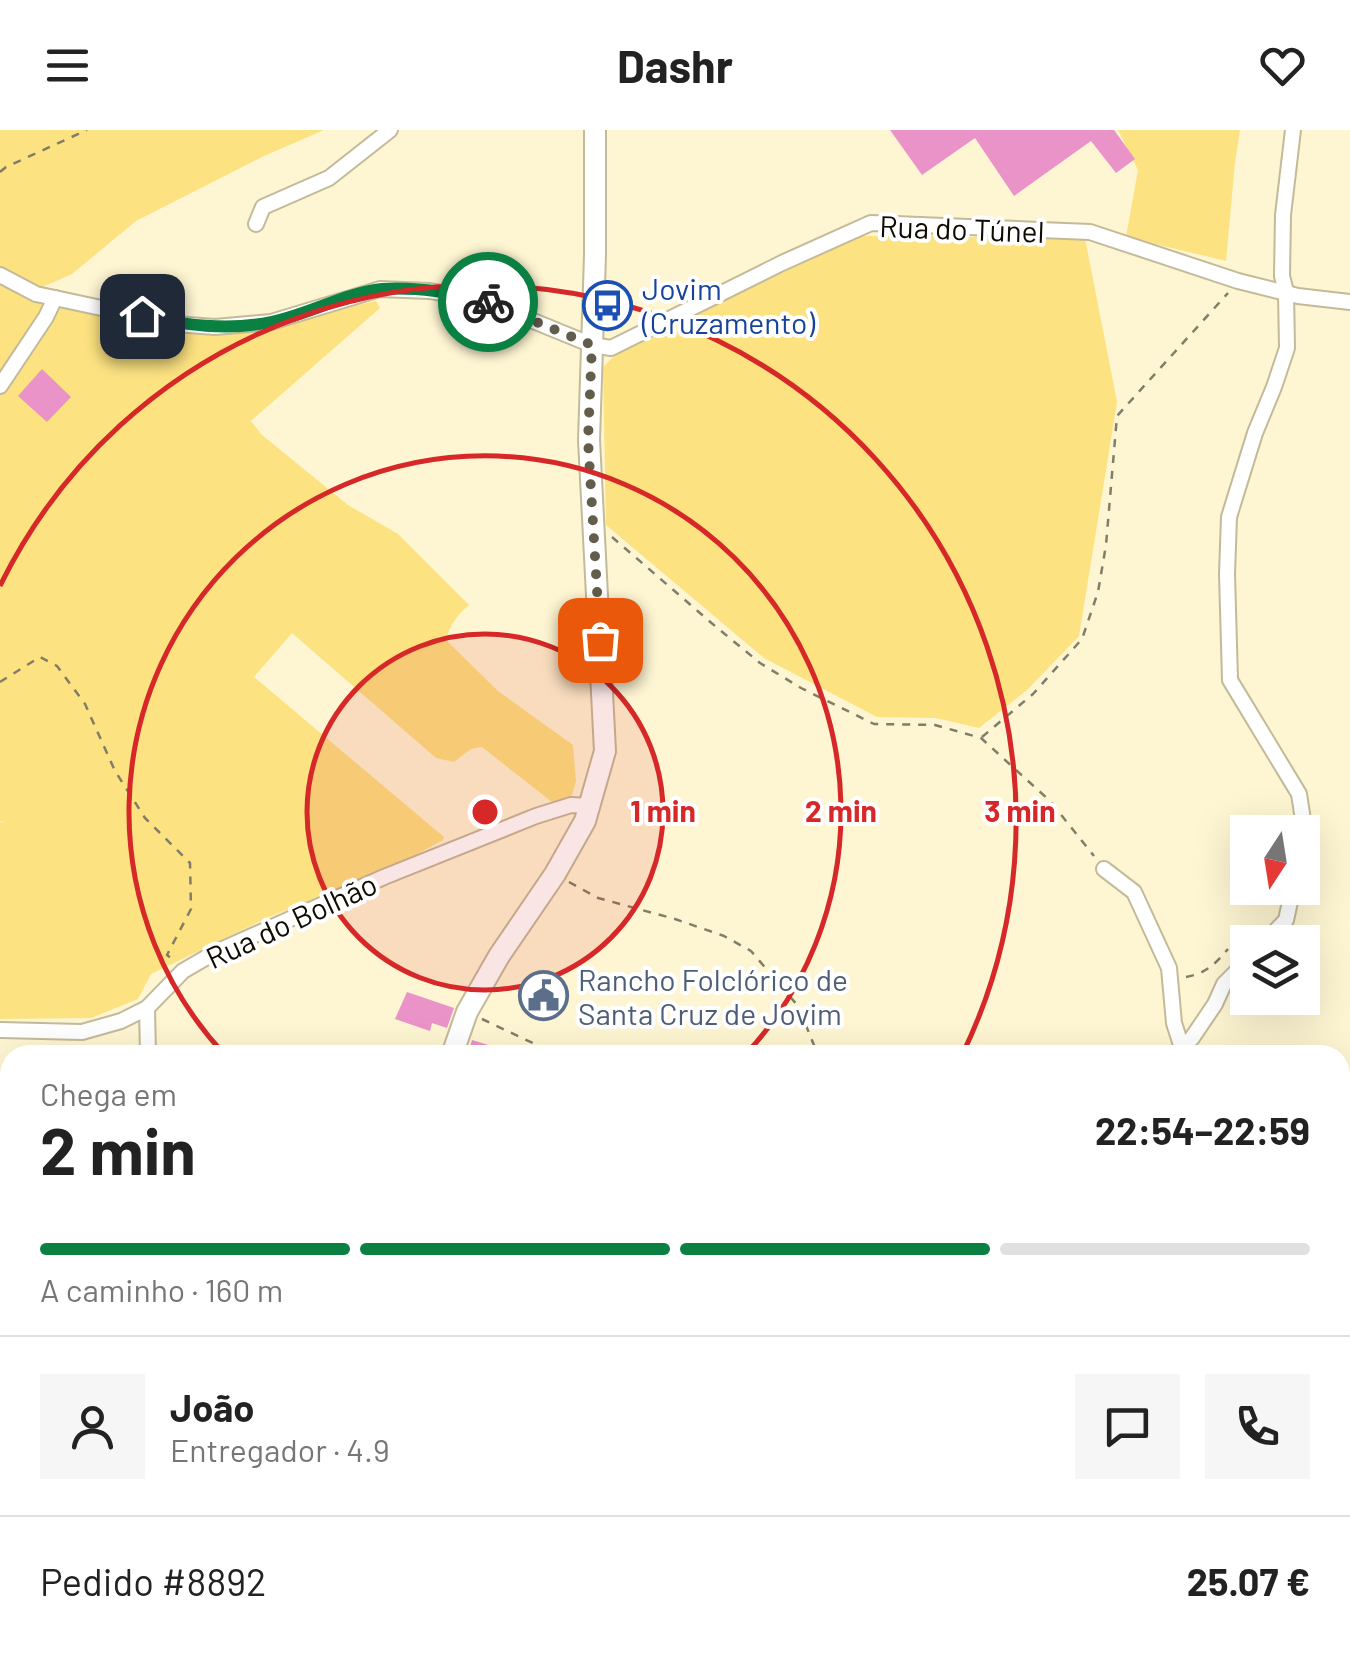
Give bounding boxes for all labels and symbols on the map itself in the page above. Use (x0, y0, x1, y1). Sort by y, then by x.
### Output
street label: Rua do Túnel (879, 207, 1045, 249)
courier (438, 252, 538, 352)
place label: Jovim (Cruzamento) (641, 270, 815, 340)
pin (100, 274, 185, 359)
bus stop icon: Jovim (Cruzamento) (581, 279, 633, 331)
pin (558, 598, 643, 683)
text: 1 min (630, 792, 696, 828)
text: 2 min (805, 792, 877, 828)
text: 3 min (984, 792, 1056, 828)
centre of rings (467, 794, 503, 830)
north arrow (1230, 815, 1320, 905)
street label: Rua do Bolhão (200, 865, 382, 975)
place label: Rancho Folclórico de Santa Cruz de Jovim (578, 961, 848, 1031)
public building icon: Rancho Folclórico de Santa Cruz de Jovim (517, 970, 569, 1022)

